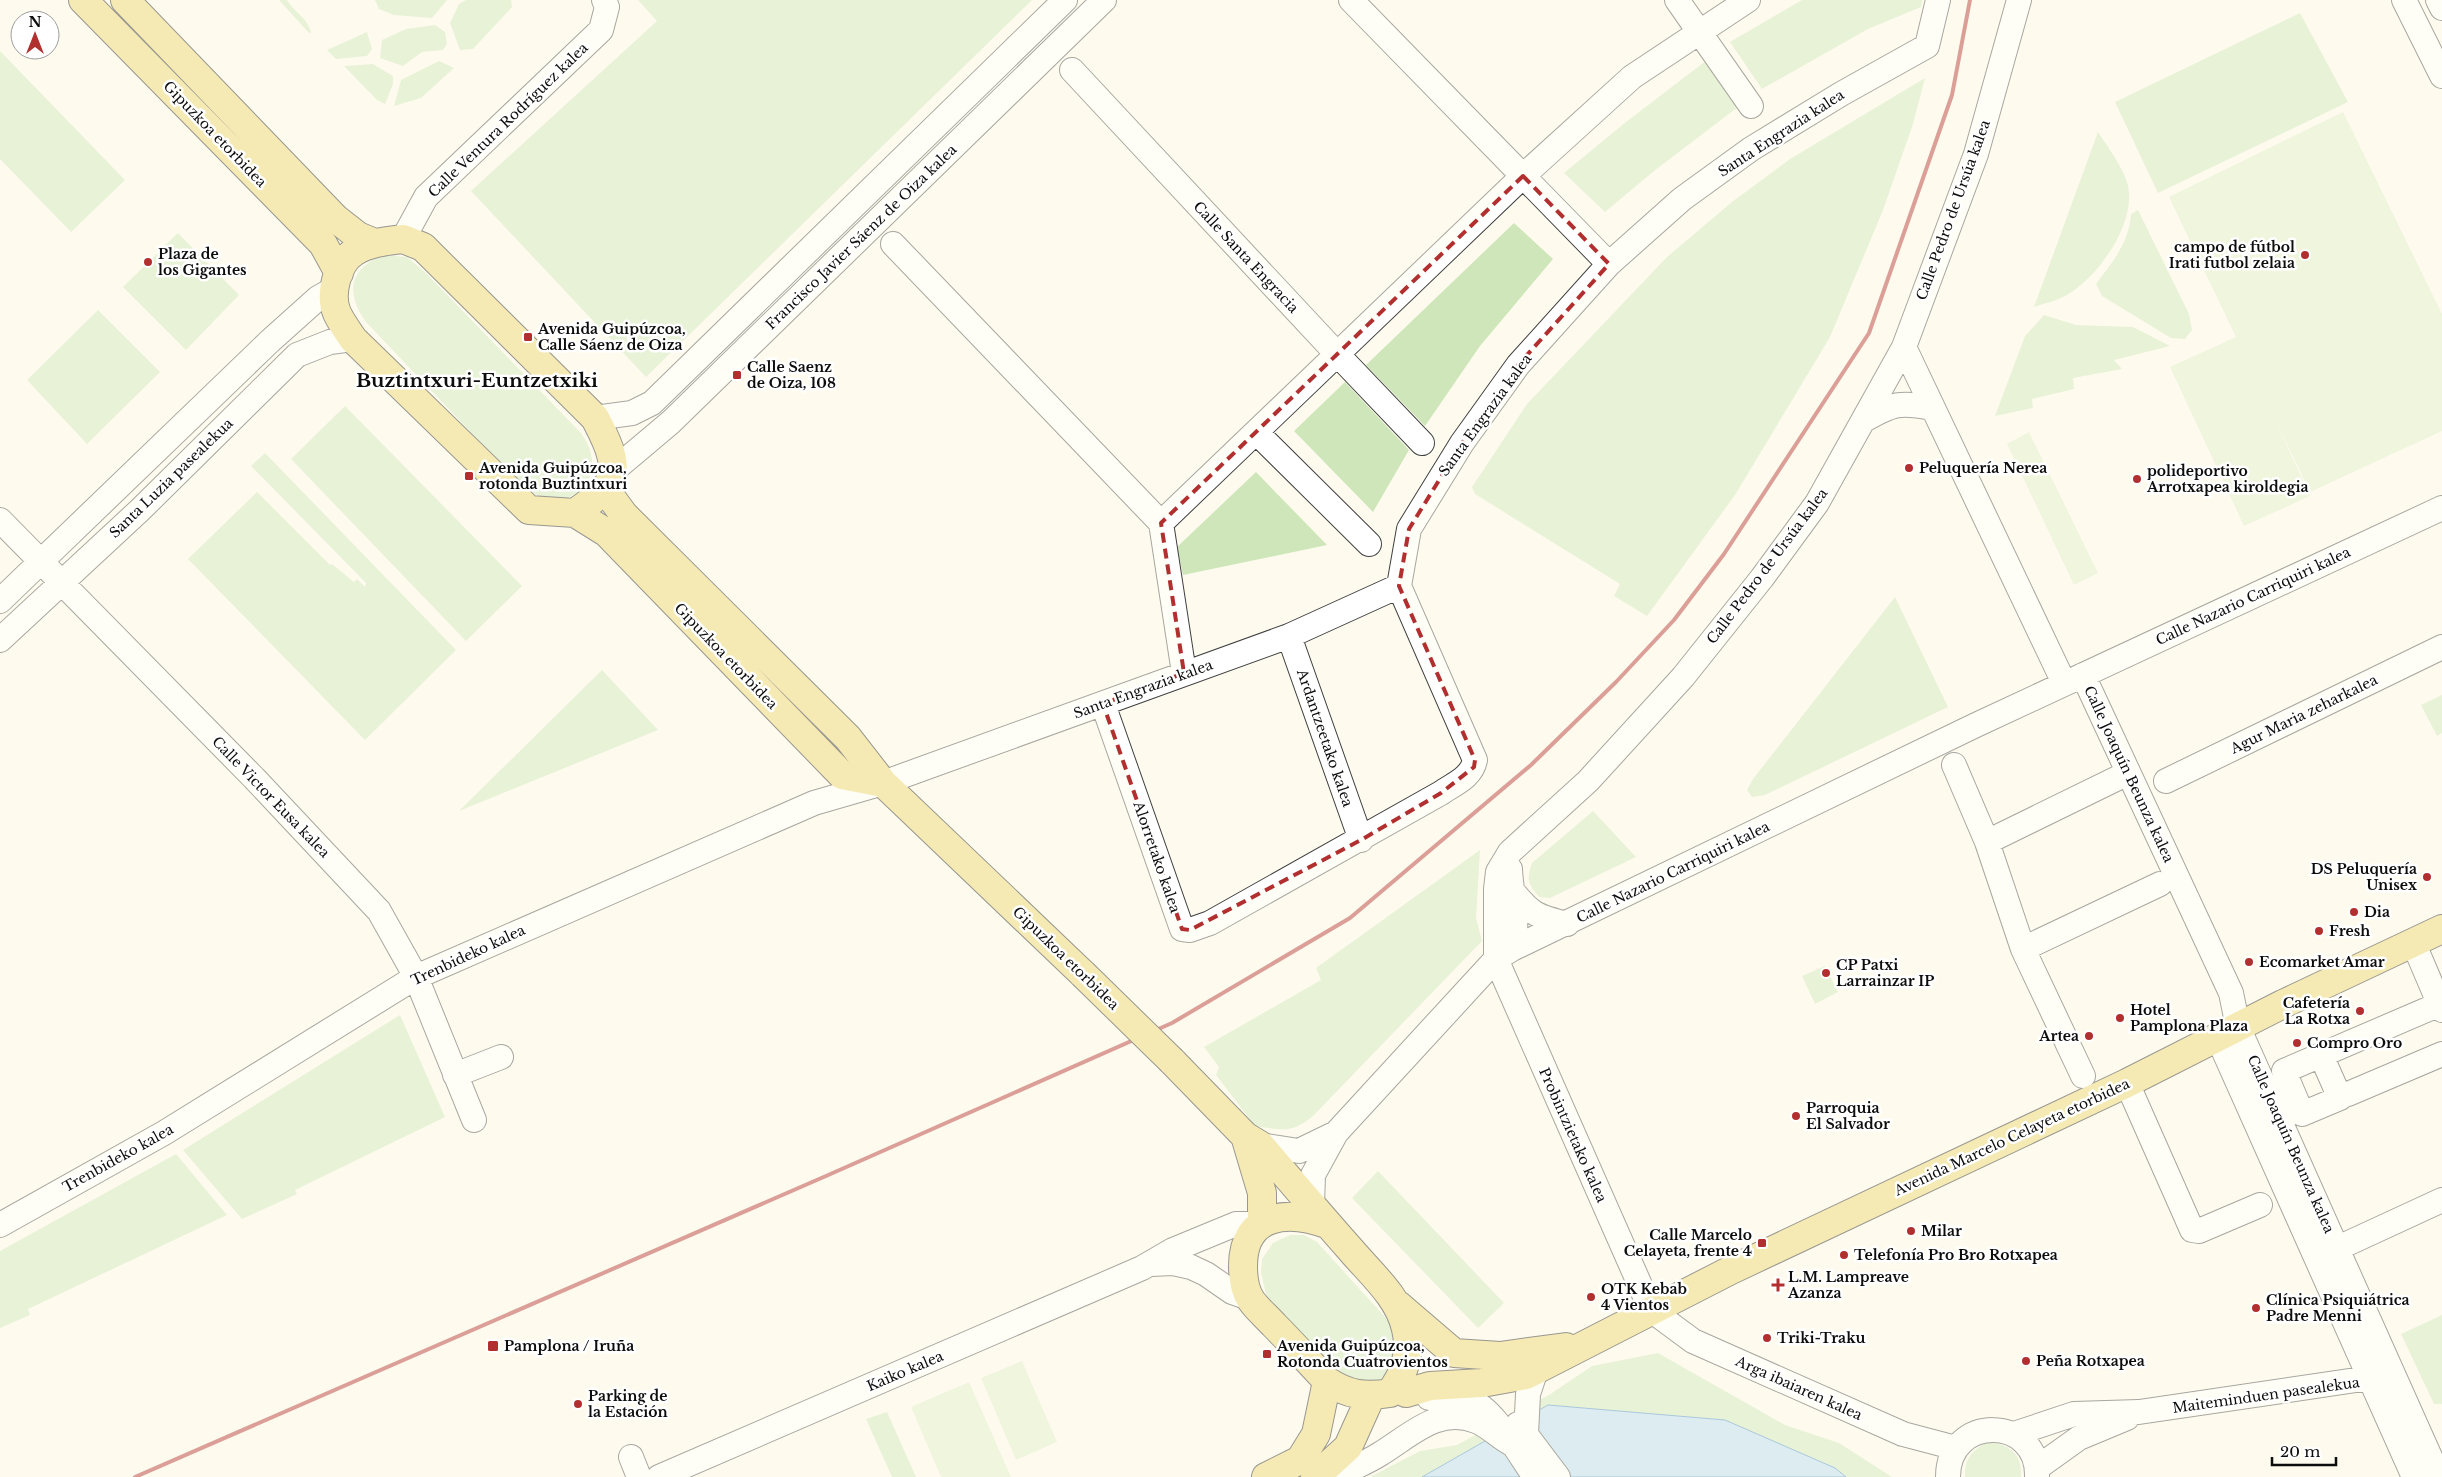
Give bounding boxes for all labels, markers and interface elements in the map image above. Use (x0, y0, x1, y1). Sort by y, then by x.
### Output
north arrow (10, 10, 60, 60)
text: N (28, 13, 42, 31)
street label: Calle Ventura Rodríguez kalea (424, 39, 592, 201)
street label: Gipuzkoa etorbidea (160, 77, 271, 191)
street label: Santa Engrazia kalea (1715, 85, 1848, 181)
street label: Calle Pedro de Ursúa kalea (1912, 117, 1994, 303)
street label: Francisco Javier Sáenz de Oiza kalea (762, 140, 960, 333)
street label: Calle Santa Engracia (1190, 197, 1303, 317)
place label: campo de fútbol Irati futbol zelaia (2169, 238, 2295, 272)
place label: Plaza de los Gigantes (158, 245, 247, 279)
marker: campo de fútbol Irati futbol zelaia (2299, 249, 2311, 261)
marker: Plaza de los Gigantes (142, 256, 154, 268)
place label: Avenida Guipúzcoa, Calle Sáenz de Oiza (537, 320, 686, 354)
marker: Avenida Guipúzcoa, Calle Sáenz de Oiza (522, 331, 534, 343)
street label: Santa Engrazia kalea (1435, 350, 1536, 480)
place label: Calle Saenz de Oiza, 108 (747, 358, 836, 392)
district label: Buztintxuri-Euntzetxiki (356, 369, 598, 392)
marker: Calle Saenz de Oiza, 108 (731, 369, 743, 381)
street label: Santa Luzia pasealekua (105, 414, 237, 542)
place label: Avenida Guipúzcoa, rotonda Buztintxuri (478, 459, 627, 493)
place label: Peluquería Nerea (1919, 459, 2047, 477)
marker: Peluquería Nerea (1903, 462, 1915, 474)
place label: polideportivo Arrotxapea kiroldegia (2146, 462, 2309, 496)
marker: Avenida Guipúzcoa, rotonda Buztintxuri (463, 470, 475, 482)
marker: polideportivo Arrotxapea kiroldegia (2131, 473, 2143, 485)
street label: Calle Pedro de Ursúa kalea (1703, 484, 1832, 647)
street label: Calle Nazario Carriquiri kalea (2153, 543, 2353, 649)
street label: Gipuzkoa etorbidea (671, 599, 782, 713)
street label: Santa Engrazia kalea (1071, 655, 1215, 723)
street label: Ardantzeetako kalea (1293, 666, 1357, 809)
street label: Agur Maria zeharkalea (2227, 670, 2381, 758)
street label: Calle Joaquín Beunza kalea (2080, 683, 2178, 866)
street label: Calle Victor Eusa kalea (208, 733, 334, 862)
street label: Alorretako kalea (1129, 798, 1185, 915)
street label: Calle Nazario Carriquiri kalea (1573, 817, 1773, 927)
place label: DS Peluquería Unisex (2311, 860, 2418, 894)
marker: DS Peluquería Unisex (2421, 871, 2433, 883)
street label: Gipuzkoa etorbidea (1009, 903, 1123, 1014)
place label: Dia (2364, 903, 2390, 921)
marker: Dia (2348, 906, 2360, 918)
street label: Trenbideko kalea (408, 921, 528, 989)
place label: Fresh (2329, 922, 2370, 940)
marker: Fresh (2313, 925, 2325, 937)
place label: Ecomarket Amar (2259, 953, 2385, 971)
place label: CP Patxi Larrainzar IP (1836, 956, 1934, 990)
marker: Ecomarket Amar (2243, 956, 2255, 968)
marker: CP Patxi Larrainzar IP (1820, 967, 1832, 979)
place label: Cafetería La Rotxa (2283, 994, 2350, 1028)
place label: Hotel Pamplona Plaza (2130, 1001, 2248, 1035)
marker: Cafetería La Rotxa (2354, 1005, 2366, 1017)
marker: Hotel Pamplona Plaza (2114, 1012, 2126, 1024)
place label: Artea (2038, 1027, 2079, 1045)
marker: Artea (2083, 1030, 2095, 1042)
place label: Compro Oro (2307, 1034, 2402, 1052)
marker: Compro Oro (2291, 1037, 2303, 1049)
street label: Calle Joaquín Beunza kalea (2244, 1052, 2339, 1236)
street label: Probintzietako kalea (1535, 1065, 1611, 1205)
street label: Avenida Marcelo Celayeta etorbidea (1891, 1074, 2133, 1200)
place label: Parroquia El Salvador (1806, 1099, 1890, 1133)
marker: Parroquia El Salvador (1790, 1110, 1802, 1122)
street label: Trenbideko kalea (59, 1120, 177, 1196)
place label: Milar (1921, 1222, 1962, 1240)
marker: Milar (1905, 1225, 1917, 1237)
place label: Calle Marcelo Celayeta, frente 4 (1624, 1226, 1752, 1260)
marker: Calle Marcelo Celayeta, frente 4 (1756, 1237, 1768, 1249)
place label: Telefonía Pro Bro Rotxapea (1854, 1246, 2058, 1264)
marker: Telefonía Pro Bro Rotxapea (1838, 1249, 1850, 1261)
place label: L.M. Lampreave Azanza (1787, 1268, 1909, 1302)
marker: L.M. Lampreave Azanza (1772, 1279, 1784, 1291)
place label: OTK Kebab 4 Vientos (1601, 1280, 1687, 1314)
marker: OTK Kebab 4 Vientos (1585, 1291, 1597, 1303)
place label: Clínica Psiquiátrica Padre Menni (2266, 1291, 2410, 1325)
marker: Clínica Psiquiátrica Padre Menni (2250, 1302, 2262, 1314)
place label: Triki-Traku (1777, 1329, 1865, 1347)
marker: Triki-Traku (1761, 1332, 1773, 1344)
place label: Pamplona / Iruña (504, 1337, 634, 1355)
place label: Avenida Guipúzcoa, Rotonda Cuatrovientos (1276, 1337, 1448, 1371)
marker: Pamplona / Iruña (486, 1339, 500, 1353)
street label: Kaiko kalea (864, 1347, 946, 1395)
marker: Avenida Guipúzcoa, Rotonda Cuatrovientos (1261, 1348, 1273, 1360)
street label: Arga ibaiaren kalea (1732, 1352, 1865, 1424)
place label: Peña Rotxapea (2036, 1352, 2145, 1370)
marker: Peña Rotxapea (2020, 1355, 2032, 1367)
street label: Maiteminduen pasealekua (2171, 1373, 2361, 1417)
place label: Parking de la Estación (588, 1387, 668, 1421)
marker: Parking de la Estación (572, 1398, 584, 1410)
scale bar (2272, 1434, 2336, 1466)
text: 20 m (2280, 1442, 2320, 1461)

